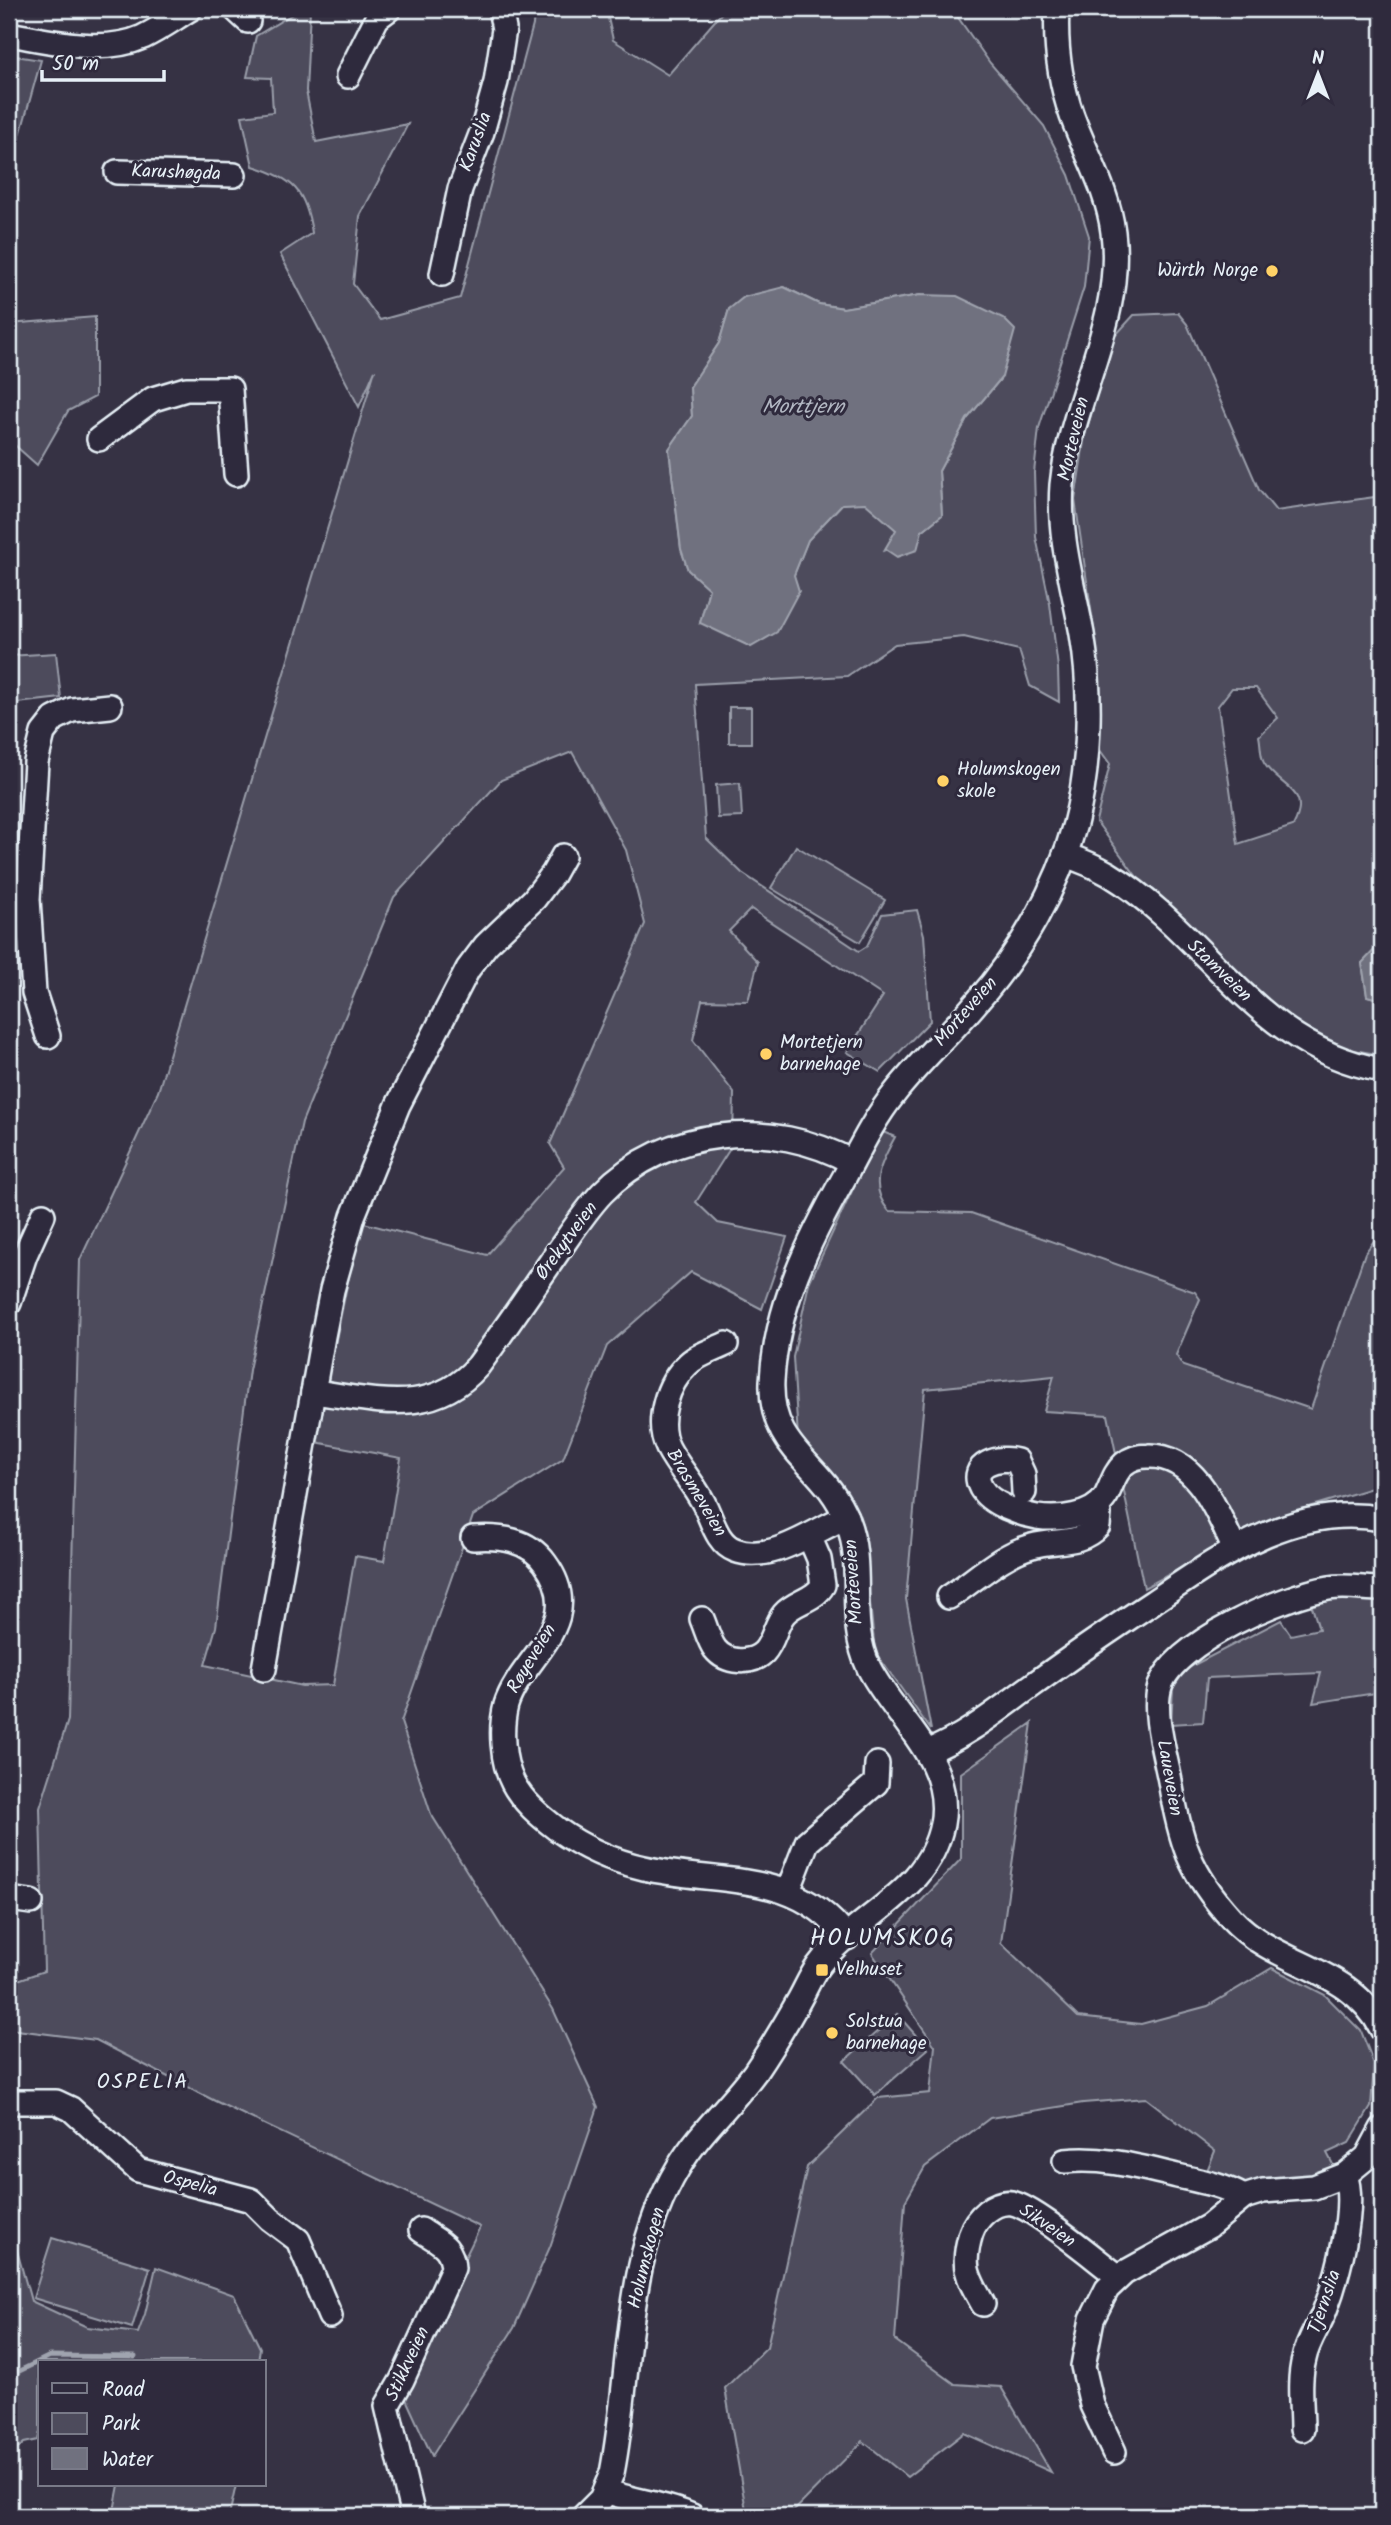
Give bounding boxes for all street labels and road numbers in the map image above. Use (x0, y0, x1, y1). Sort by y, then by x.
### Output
street label: Karuslia (451, 108, 501, 176)
street label: Karushøgda (131, 156, 221, 190)
street label: Morteveien (1050, 394, 1098, 484)
street label: Stamveien (1179, 932, 1259, 1010)
street label: Morteveien (927, 970, 1005, 1054)
street label: Ørekytveien (528, 1195, 606, 1287)
street label: Brasmeveien (658, 1443, 734, 1543)
street label: Morteveien (836, 1538, 872, 1626)
street label: Røyeveien (499, 1618, 565, 1700)
street label: Laueveien (1148, 1738, 1190, 1818)
street label: Ospelia (159, 2162, 221, 2206)
street label: Sikveien (1012, 2196, 1082, 2256)
street label: Holumskogen (620, 2204, 674, 2312)
street label: Tjernslia (1300, 2266, 1350, 2338)
street label: Stikkveien (378, 2322, 438, 2406)

